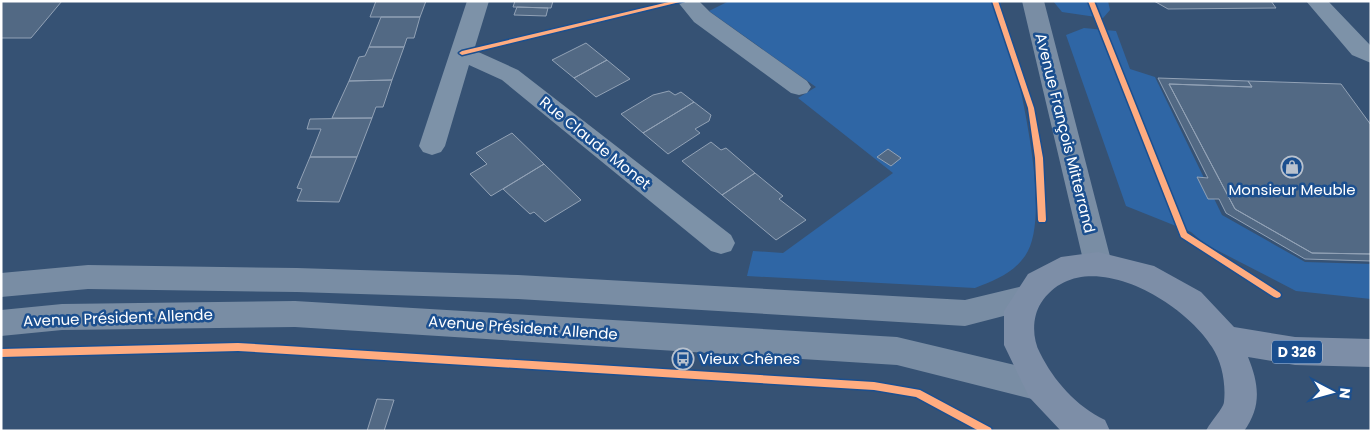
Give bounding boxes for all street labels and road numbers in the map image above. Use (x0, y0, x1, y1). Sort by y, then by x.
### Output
street label: Avenue François Mitterrand (1030, 31, 1101, 235)
street label: Rue Claude Monet (535, 91, 655, 194)
street label: Avenue Président Allende (23, 304, 213, 331)
street label: Avenue Président Allende (428, 310, 618, 345)
road number: D 326 (1272, 341, 1322, 364)

